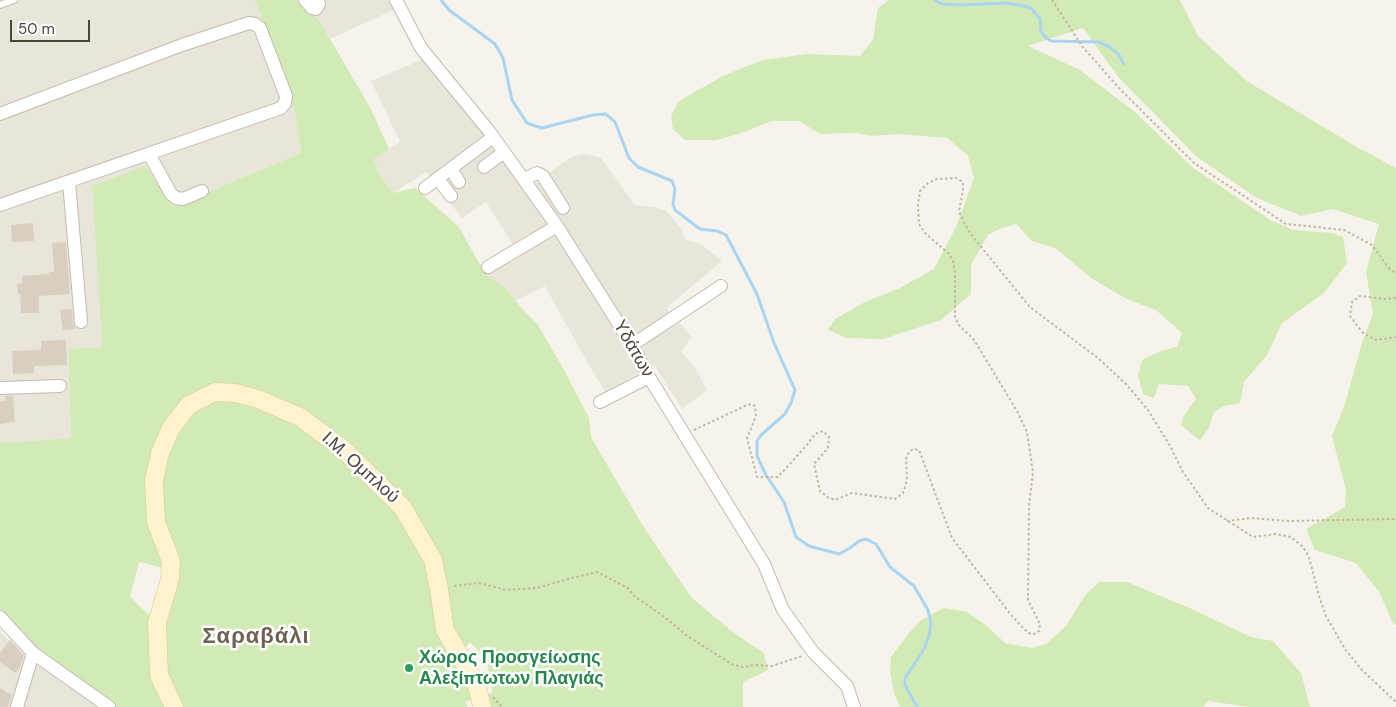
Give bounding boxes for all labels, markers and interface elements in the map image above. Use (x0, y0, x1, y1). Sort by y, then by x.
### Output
scale bar (12, 10, 92, 42)
text: 50 m (18, 19, 55, 39)
street label: Υδάτων (608, 317, 658, 381)
street label: Ι.Μ. Ομπλού (317, 428, 403, 508)
district label: Σαραβάλι (201, 624, 311, 650)
place label: Χώρος Προσγείωσης Αλεξίπτωτων Πλαγιάς (419, 647, 604, 690)
marker: Χώρος Προσγείωσης Αλεξίπτωτων Πλαγιάς (403, 662, 415, 674)

